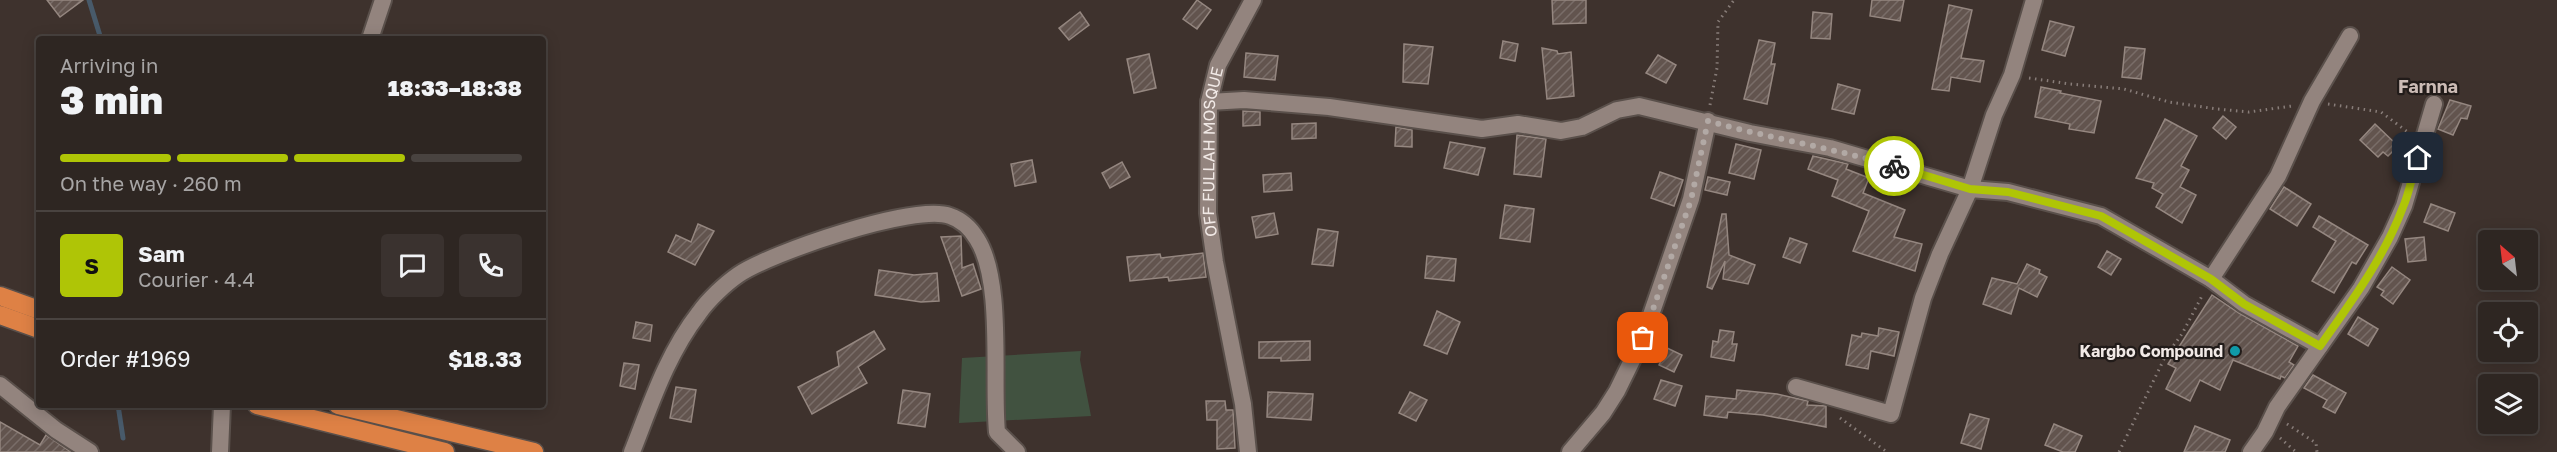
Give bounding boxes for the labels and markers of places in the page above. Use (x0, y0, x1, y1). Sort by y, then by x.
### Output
pin (2392, 132, 2443, 183)
pin (1617, 312, 1668, 363)
place label: Kargbo Compound (2080, 341, 2223, 361)
marker: Kargbo Compound (2228, 344, 2242, 358)

